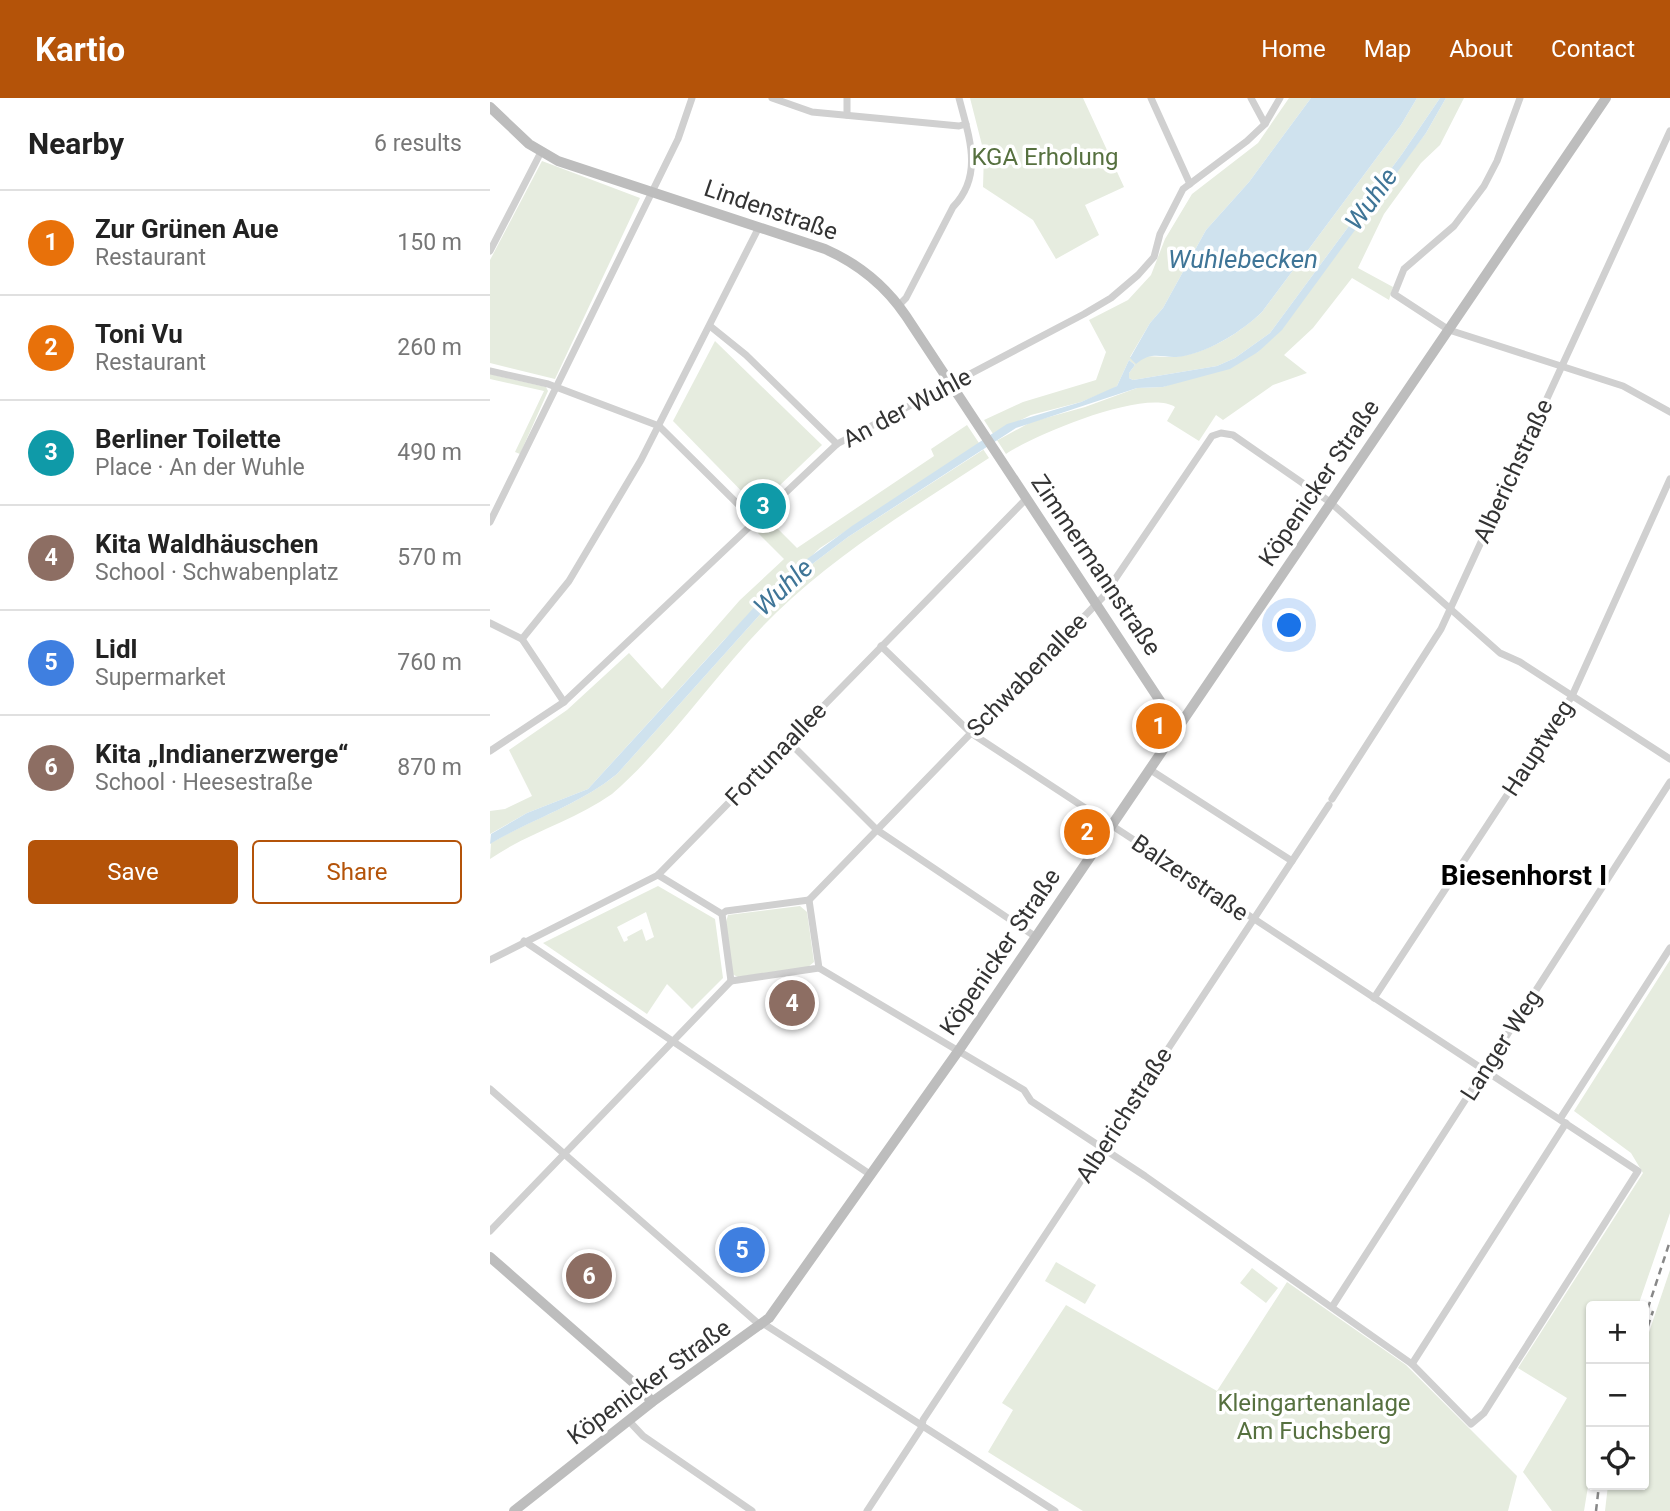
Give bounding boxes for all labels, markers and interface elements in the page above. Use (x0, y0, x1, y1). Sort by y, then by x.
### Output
text: Kartio (35, 30, 125, 69)
text: Home (1261, 35, 1326, 63)
text: Map (1364, 35, 1411, 63)
text: About (1449, 35, 1513, 63)
text: Contact (1551, 35, 1635, 63)
text: Nearby (28, 126, 124, 161)
text: 6 results (374, 130, 462, 157)
park label: KGA Erholung (971, 143, 1119, 171)
water label: Wuhle (1338, 162, 1404, 236)
street label: Lindenstraße (700, 174, 842, 246)
text: Zur Grünen Aue (95, 214, 278, 244)
text: 1 (44, 229, 58, 256)
text: 150 m (397, 229, 462, 256)
text: Restaurant (95, 244, 206, 271)
water label: Wuhlebecken (1168, 244, 1318, 274)
text: Toni Vu (95, 319, 183, 349)
text: 2 (44, 334, 58, 361)
text: 260 m (397, 334, 462, 361)
text: Restaurant (95, 349, 206, 376)
street label: An der Wuhle (838, 362, 976, 454)
street label: Köpenicker Straße (1253, 394, 1385, 572)
street label: Alberichstraße (1467, 395, 1559, 547)
text: Berliner Toilette (95, 424, 281, 454)
text: 3 (44, 439, 58, 466)
text: 490 m (397, 439, 462, 466)
text: Place · An der Wuhle (95, 454, 305, 481)
street label: Zimmermannstraße (1025, 469, 1167, 661)
pin: 3 (740, 480, 786, 532)
text: Kita Waldhäuschen (95, 529, 318, 559)
text: 4 (44, 544, 58, 571)
text: 570 m (397, 544, 462, 571)
water label: Wuhle (747, 552, 819, 622)
text: School · Schwabenplatz (95, 559, 339, 586)
street label: Schwabenallee (961, 607, 1093, 743)
your location (1272, 608, 1306, 642)
text: Lidl (95, 634, 137, 664)
text: 5 (44, 649, 58, 676)
text: 760 m (397, 649, 462, 676)
text: Supermarket (95, 664, 226, 691)
street label: Hauptweg (1497, 695, 1579, 801)
street label: Fortunaallee (720, 696, 832, 812)
pin: 1 (1136, 700, 1182, 752)
text: Kita „Indianerzwerge“ (95, 739, 349, 769)
text: 6 (44, 754, 58, 781)
text: 870 m (397, 754, 462, 781)
text: School · Heesestraße (95, 769, 313, 796)
pin: 2 (1064, 806, 1110, 858)
street label: Balzerstraße (1126, 829, 1254, 927)
button: Save (28, 840, 238, 904)
button: Share (252, 840, 462, 904)
district label: Biesenhorst I (1441, 859, 1607, 892)
street label: Köpenicker Straße (934, 863, 1066, 1041)
pin: 4 (769, 977, 815, 1029)
street label: Langer Weg (1455, 984, 1547, 1106)
street label: Alberichstraße (1070, 1042, 1178, 1188)
pin: 5 (719, 1224, 765, 1276)
pin: 6 (566, 1250, 612, 1302)
map controls (1586, 1301, 1649, 1490)
button: + (1586, 1301, 1649, 1364)
street label: Köpenicker Straße (562, 1313, 736, 1451)
button: − (1586, 1364, 1649, 1427)
park label: Kleingartenanlage Am Fuchsberg (1217, 1389, 1411, 1445)
button: locate (1586, 1427, 1649, 1490)

